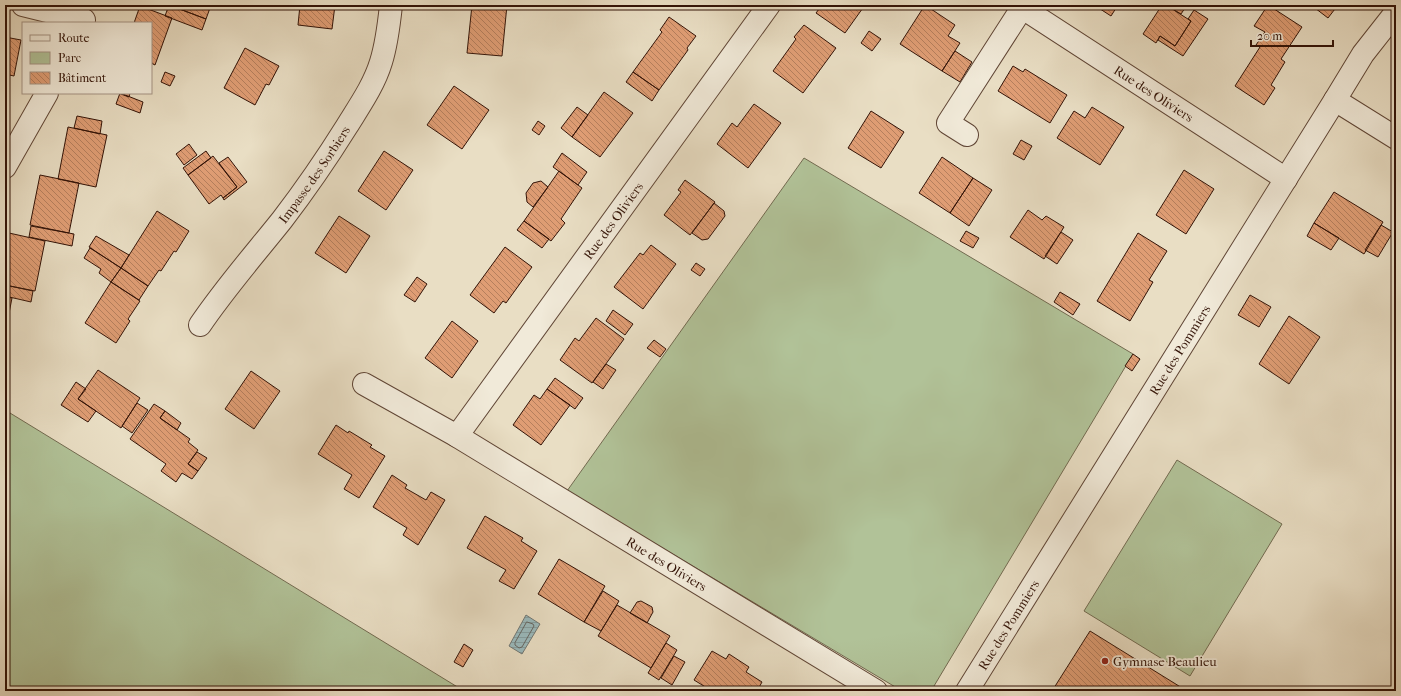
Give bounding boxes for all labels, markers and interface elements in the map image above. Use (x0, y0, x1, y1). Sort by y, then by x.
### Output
legend (22, 22, 152, 94)
scale bar (1251, 22, 1333, 48)
text: 20 m (1257, 29, 1282, 43)
text: Route (58, 31, 90, 45)
text: Parc (58, 51, 81, 65)
street label: Rue des Oliviers (1111, 62, 1196, 125)
text: Bâtiment (58, 71, 107, 85)
street label: Impasse des Sorbiers (275, 123, 353, 226)
street label: Rue des Oliviers (580, 179, 646, 262)
street label: Rue des Pommiers (1146, 302, 1214, 398)
street label: Rue des Oliviers (623, 534, 710, 594)
street label: Rue des Pommiers (975, 577, 1042, 673)
place label: Gymnase Beaulieu (1113, 654, 1217, 669)
marker: Gymnase Beaulieu (1100, 656, 1110, 666)

